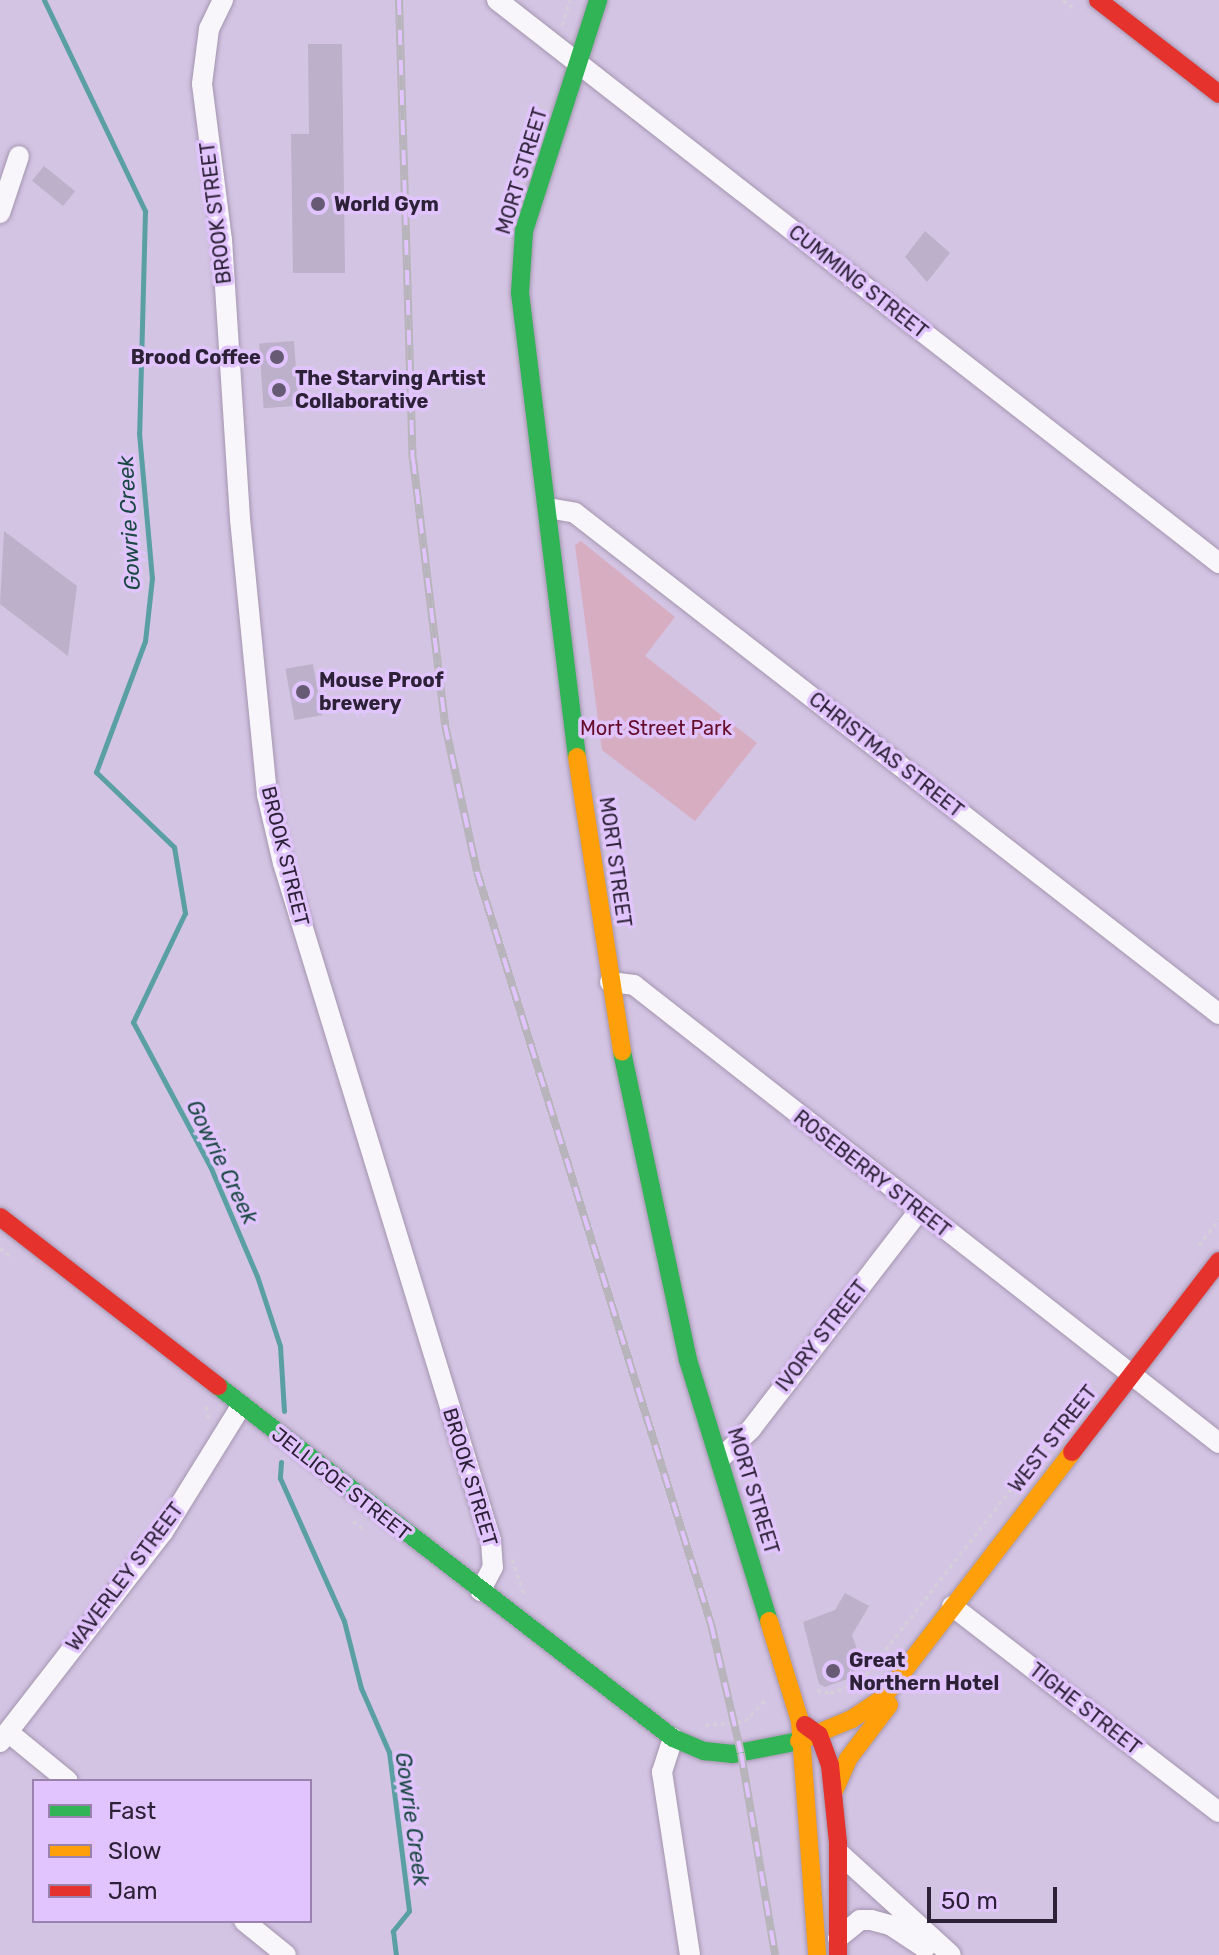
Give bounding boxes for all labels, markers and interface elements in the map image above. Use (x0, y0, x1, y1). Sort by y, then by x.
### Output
street label: MORT STREET (491, 105, 553, 237)
street label: BROOK STREET (195, 140, 237, 286)
place label: World Gym (334, 192, 439, 216)
marker: World Gym (309, 195, 327, 213)
street label: CUMMING STREET (784, 220, 932, 344)
place label: Brood Coffee (131, 345, 261, 369)
marker: Brood Coffee (268, 348, 286, 366)
place label: The Starving Artist Collaborative (295, 366, 486, 413)
marker: The Starving Artist Collaborative (270, 381, 288, 399)
water label: Gowrie Creek (112, 455, 146, 591)
place label: Mouse Proof brewery (319, 668, 444, 715)
marker: Mouse Proof brewery (294, 683, 312, 701)
street label: CHRISTMAS STREET (804, 687, 968, 823)
park label: Mort Street Park (580, 716, 732, 740)
street label: BROOK STREET (256, 784, 314, 928)
street label: MORT STREET (594, 795, 636, 929)
water label: Gowrie Creek (180, 1095, 264, 1229)
street label: ROSEBERRY STREET (789, 1105, 955, 1243)
street label: IVORY STREET (771, 1275, 873, 1397)
street label: WEST STREET (1004, 1381, 1102, 1497)
street label: BROOK STREET (438, 1405, 502, 1549)
street label: JELLICOE STREET (267, 1422, 415, 1546)
street label: MORT STREET (722, 1425, 784, 1557)
street label: WAVERLEY STREET (61, 1498, 189, 1656)
place label: Great Northern Hotel (849, 1648, 999, 1695)
street label: TIGHE STREET (1025, 1658, 1145, 1760)
marker: Great Northern Hotel (824, 1662, 842, 1680)
water label: Gowrie Creek (390, 1750, 434, 1888)
legend (32, 1779, 312, 1923)
text: Fast (108, 1797, 156, 1825)
text: Slow (108, 1837, 161, 1865)
scale bar (931, 1871, 1061, 1921)
text: Jam (108, 1877, 158, 1905)
text: 50 m (941, 1887, 998, 1915)

